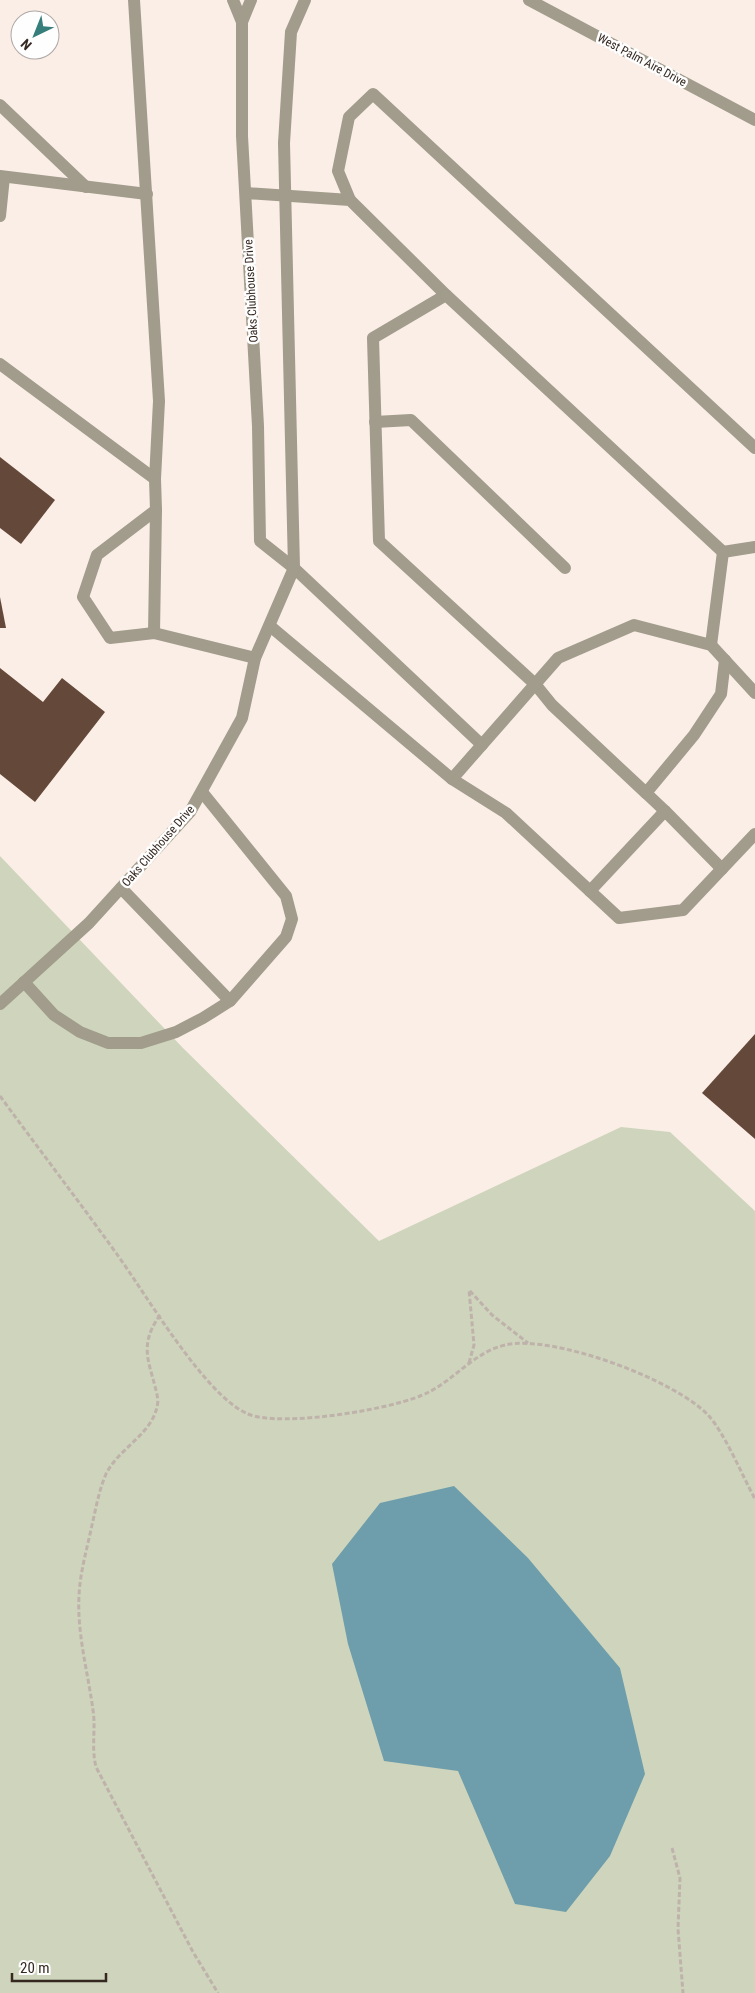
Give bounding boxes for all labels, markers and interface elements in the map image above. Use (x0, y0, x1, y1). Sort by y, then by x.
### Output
north arrow (10, 10, 60, 60)
street label: West Palm Aire Drive (595, 31, 689, 90)
text: N (18, 36, 35, 53)
street label: Oaks Clubhouse Drive (241, 239, 261, 343)
street label: Oaks Clubhouse Drive (119, 802, 197, 890)
scale bar (12, 1950, 106, 1982)
text: 20 m (20, 1959, 50, 1977)

